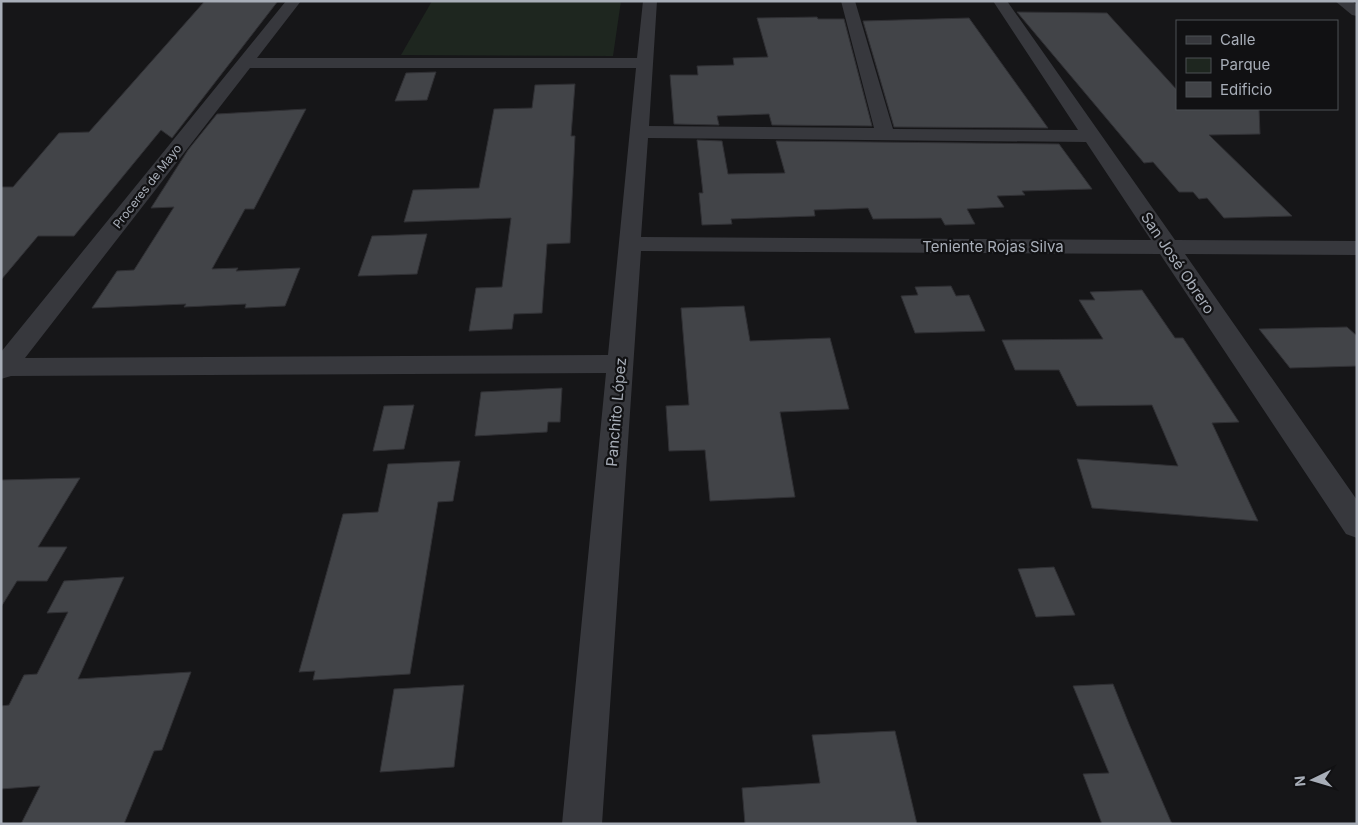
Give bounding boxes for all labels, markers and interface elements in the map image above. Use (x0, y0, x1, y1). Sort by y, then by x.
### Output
legend (1176, 20, 1338, 110)
text: Calle (1220, 30, 1255, 49)
text: Parque (1220, 55, 1270, 74)
text: Edificio (1220, 80, 1272, 99)
street label: Proceres de Mayo (109, 141, 185, 231)
street label: San José Obrero (1137, 208, 1219, 318)
street label: Teniente Rojas Silva (922, 237, 1064, 256)
street label: Panchito López (602, 357, 630, 467)
north arrow (1288, 755, 1338, 805)
text: N (1291, 775, 1308, 787)

